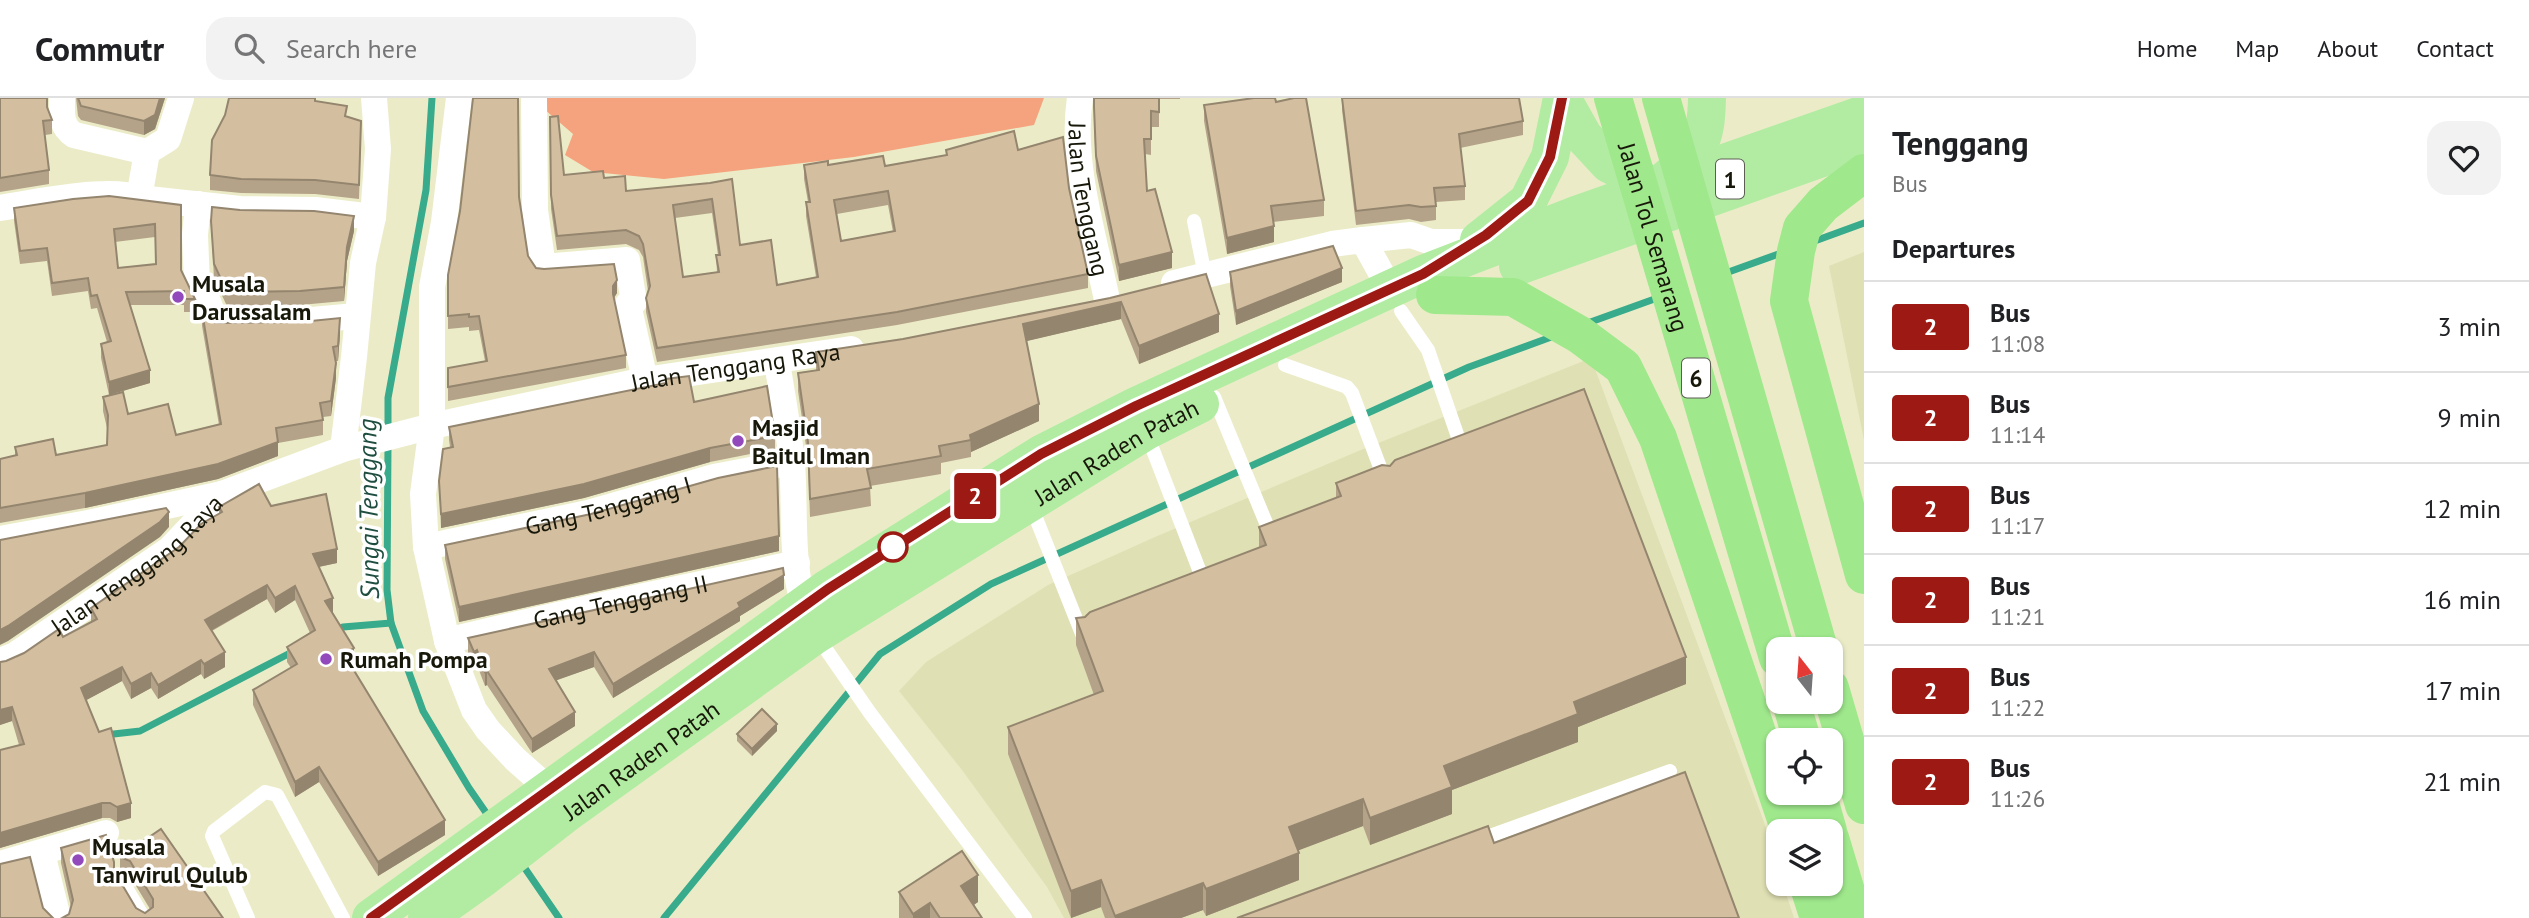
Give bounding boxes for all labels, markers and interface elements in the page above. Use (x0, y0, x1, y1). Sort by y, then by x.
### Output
search box (206, 17, 696, 80)
text: Commutr (35, 27, 164, 70)
icon: search (230, 29, 268, 67)
text: Search here (286, 32, 417, 65)
text: Home (2137, 33, 2197, 64)
text: Map (2235, 33, 2279, 64)
text: About (2317, 33, 2378, 64)
text: Contact (2416, 33, 2494, 64)
street label: Jalan Tenggang (1062, 121, 1117, 279)
text: Tenggang (1892, 121, 2029, 164)
button: heart (2427, 121, 2501, 195)
street label: Jalan Tol Semarang (1611, 138, 1696, 335)
road number: 1 (1716, 159, 1744, 198)
text: Bus (1892, 169, 1928, 198)
text: Departures (1892, 232, 2015, 265)
place label: Musala Darussalam (192, 268, 311, 327)
marker: Musala Darussalam (170, 289, 186, 305)
text: Bus (1990, 296, 2030, 329)
text: 3 min (2438, 310, 2501, 343)
text: 2 (1924, 311, 1937, 342)
text: 11:08 (1990, 329, 2045, 358)
street label: Jalan Tenggang Raya (627, 335, 842, 398)
road number: 6 (1682, 358, 1710, 398)
text: Bus (1990, 387, 2030, 420)
street label: Jalan Raden Patah (1027, 392, 1204, 512)
text: 9 min (2438, 401, 2501, 434)
text: 2 (1924, 402, 1937, 433)
place label: Masjid Baitul Iman (752, 412, 870, 471)
water label: Sungai Tenggang (350, 418, 386, 600)
text: 11:14 (1990, 420, 2045, 449)
marker: Masjid Baitul Iman (730, 433, 746, 449)
street label: Gang Tenggang I (522, 469, 695, 541)
line badge: 2 (952, 473, 998, 519)
text: Bus (1990, 478, 2030, 511)
text: 2 (968, 480, 982, 511)
street label: Jalan Tenggang Raya (44, 488, 229, 642)
text: 12 min (2423, 492, 2501, 525)
text: 2 (1924, 493, 1937, 524)
text: 11:17 (1990, 511, 2045, 540)
unlabelled marker (878, 532, 908, 562)
street label: Gang Tenggang II (530, 567, 711, 635)
text: Bus (1990, 569, 2030, 602)
text: 16 min (2423, 583, 2501, 616)
text: 2 (1924, 584, 1937, 615)
text: 11:21 (1990, 602, 2045, 631)
north arrow (1766, 637, 1843, 714)
map controls (1766, 637, 1843, 896)
place label: Rumah Pompa (340, 644, 488, 675)
marker: Rumah Pompa (318, 651, 334, 667)
text: Bus (1990, 660, 2030, 693)
text: 17 min (2425, 674, 2501, 707)
text: 2 (1924, 675, 1937, 706)
street label: Jalan Raden Patah (555, 693, 725, 827)
text: 11:22 (1990, 693, 2045, 722)
button: locate (1766, 728, 1843, 805)
text: Bus (1990, 751, 2030, 784)
text: 21 min (2423, 765, 2501, 798)
text: 2 (1924, 766, 1937, 797)
text: 11:26 (1990, 784, 2045, 813)
button: layers (1766, 819, 1843, 896)
place label: Musala Tanwirul Qulub (92, 831, 248, 890)
marker: Musala Tanwirul Qulub (70, 852, 86, 868)

